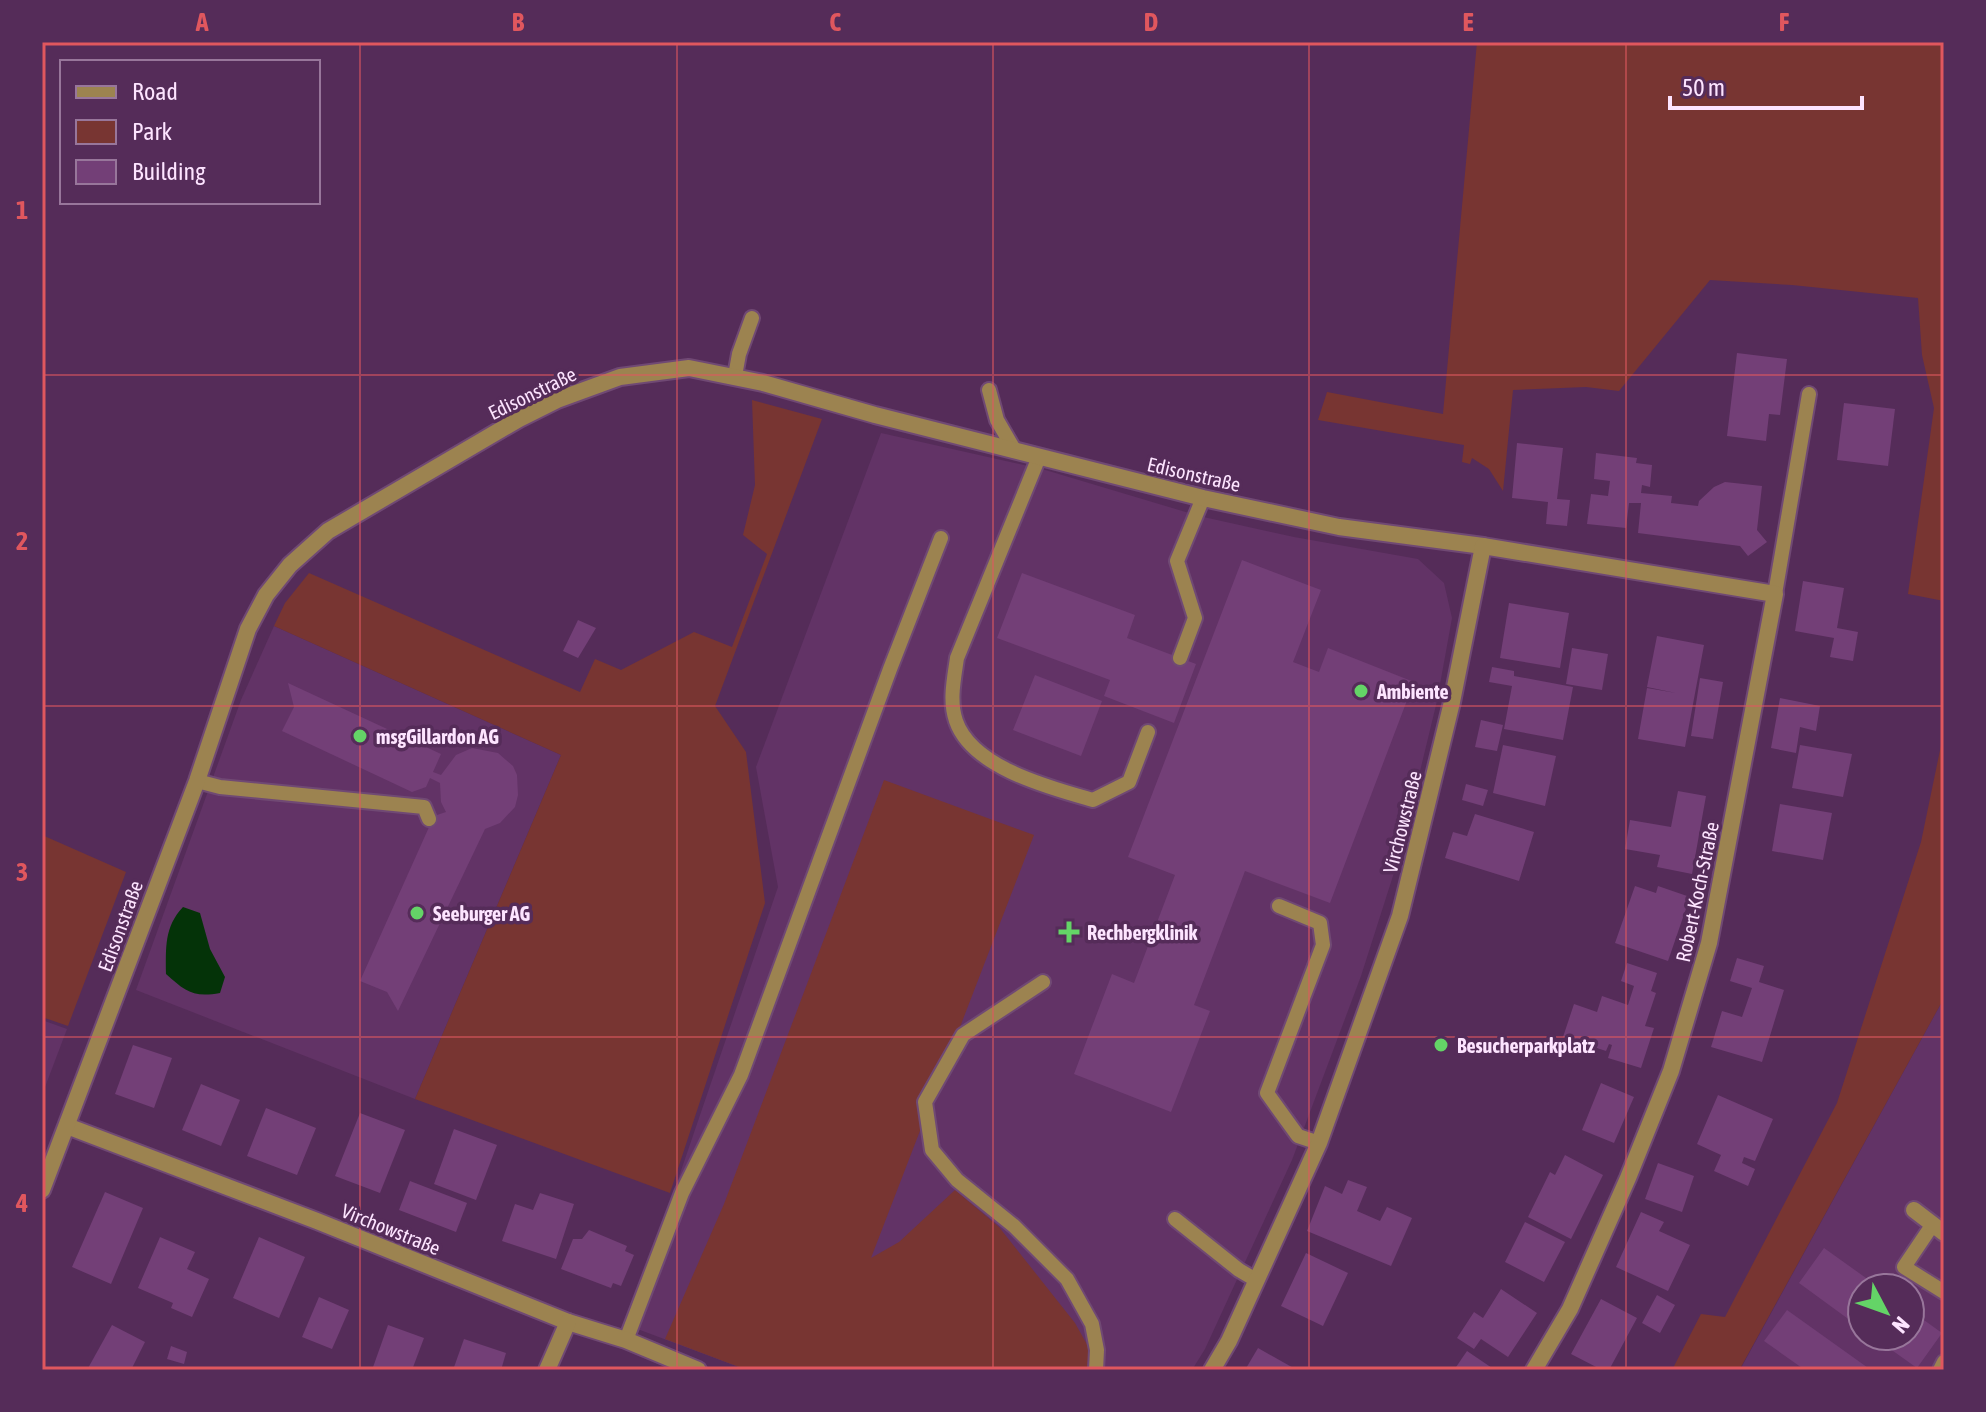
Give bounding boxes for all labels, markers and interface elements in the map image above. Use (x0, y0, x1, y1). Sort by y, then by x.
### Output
text: A (195, 7, 209, 37)
text: B (512, 7, 525, 37)
text: C (829, 7, 841, 37)
text: D (1144, 7, 1158, 37)
text: E (1462, 7, 1474, 37)
text: F (1779, 7, 1790, 37)
legend (60, 60, 320, 204)
scale bar (1670, 60, 1862, 110)
text: 50 m (1682, 74, 1725, 101)
text: Road (132, 78, 178, 105)
text: Park (132, 118, 173, 145)
text: Building (132, 158, 206, 185)
text: 1 (16, 195, 28, 225)
street label: Edisonstraße (484, 362, 580, 424)
street label: Edisonstraße (1145, 452, 1243, 496)
text: 2 (16, 526, 28, 556)
place label: Ambiente (1376, 680, 1449, 703)
marker: Ambiente (1352, 682, 1370, 700)
place label: msgGillardon AG (376, 725, 499, 748)
marker: msgGillardon AG (351, 727, 369, 745)
street label: Virchowstraße (1378, 768, 1426, 876)
street label: Robert-Koch-Straße (1671, 820, 1723, 964)
text: 3 (16, 857, 28, 887)
street label: Edisonstraße (93, 877, 147, 975)
place label: Seeburger AG (433, 902, 531, 925)
marker: Seeburger AG (408, 904, 426, 922)
marker: Rechbergklinik (1058, 921, 1080, 943)
place label: Rechbergklinik (1087, 921, 1198, 944)
place label: Besucherparkplatz (1457, 1034, 1596, 1057)
marker: Besucherparkplatz (1432, 1036, 1450, 1054)
text: 4 (15, 1188, 28, 1218)
street label: Virchowstraße (338, 1199, 444, 1259)
north arrow (1846, 1272, 1926, 1352)
text: N (1887, 1312, 1915, 1339)

